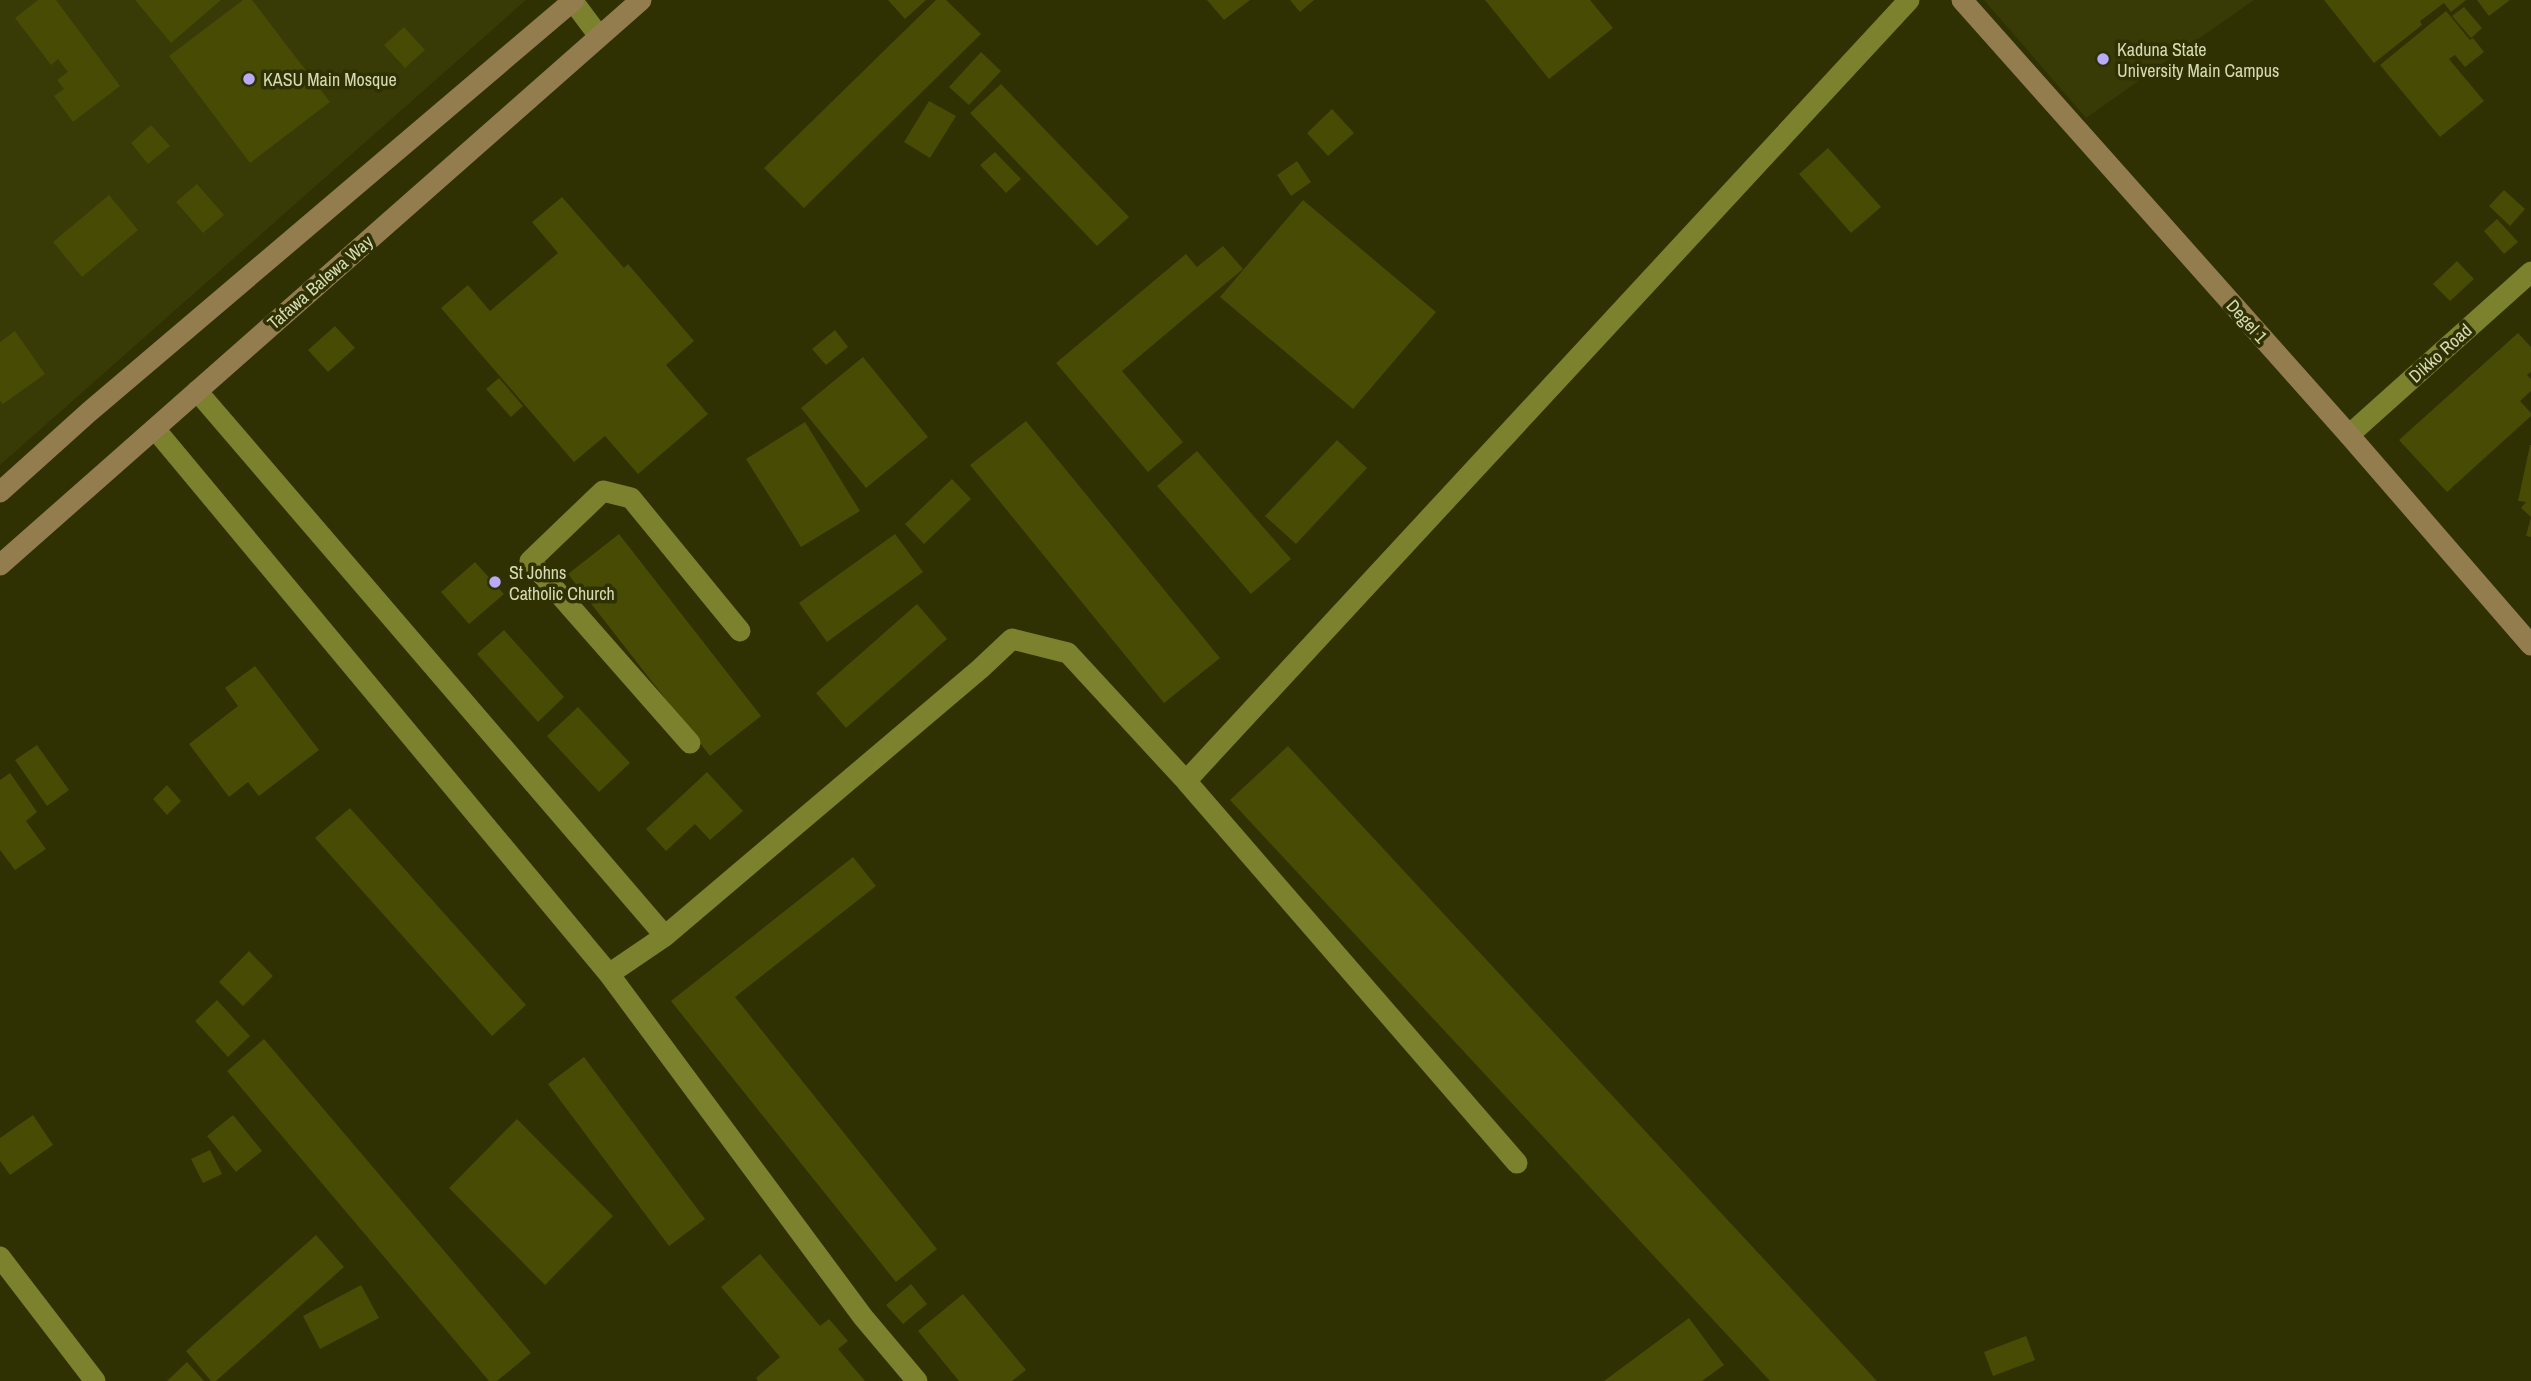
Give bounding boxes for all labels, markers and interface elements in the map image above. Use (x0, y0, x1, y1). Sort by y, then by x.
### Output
place label: Kaduna State University Main Campus (2117, 37, 2279, 83)
marker: Kaduna State University Main Campus (2095, 51, 2111, 67)
place label: KASU Main Mosque (263, 67, 397, 92)
marker: KASU Main Mosque (241, 71, 257, 87)
street label: Tafawa Balewa Way (262, 229, 379, 335)
street label: Degel 1 (2221, 294, 2274, 349)
street label: Dikko Road (2403, 318, 2477, 388)
place label: St Johns Catholic Church (509, 560, 615, 606)
marker: St Johns Catholic Church (487, 574, 503, 590)

